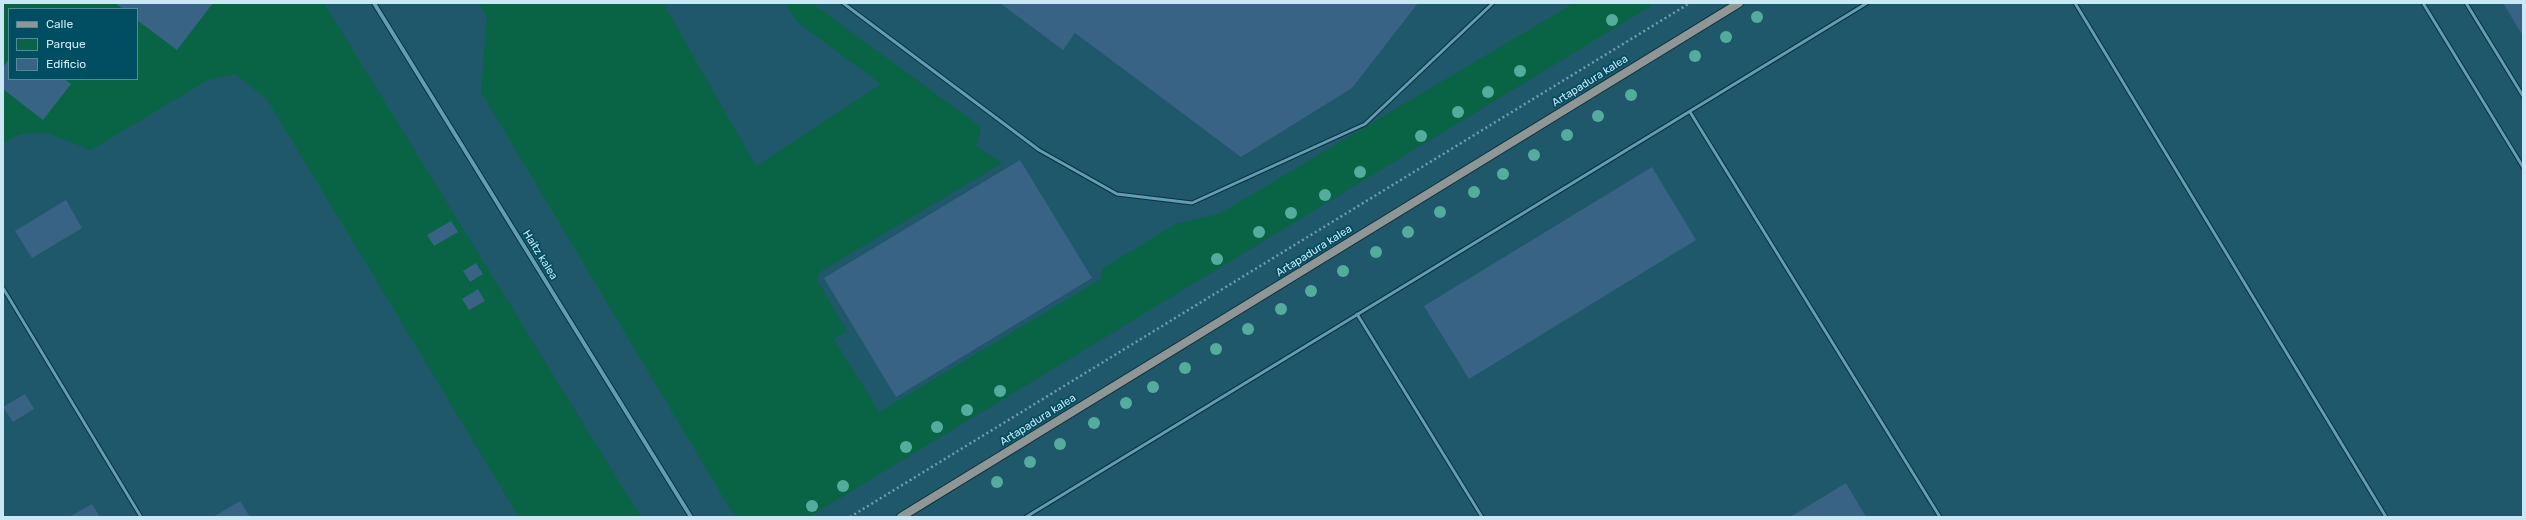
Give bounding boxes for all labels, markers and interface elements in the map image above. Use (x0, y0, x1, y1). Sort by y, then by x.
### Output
legend (8, 8, 138, 80)
text: Calle (46, 17, 73, 31)
text: Parque (46, 37, 86, 51)
street label: Artapadura kalea (1550, 52, 1630, 110)
text: Edificio (46, 57, 86, 71)
street label: Artapadura kalea (1274, 222, 1354, 280)
street label: Haitz kalea (520, 228, 560, 282)
street label: Artapadura kalea (998, 391, 1078, 449)

